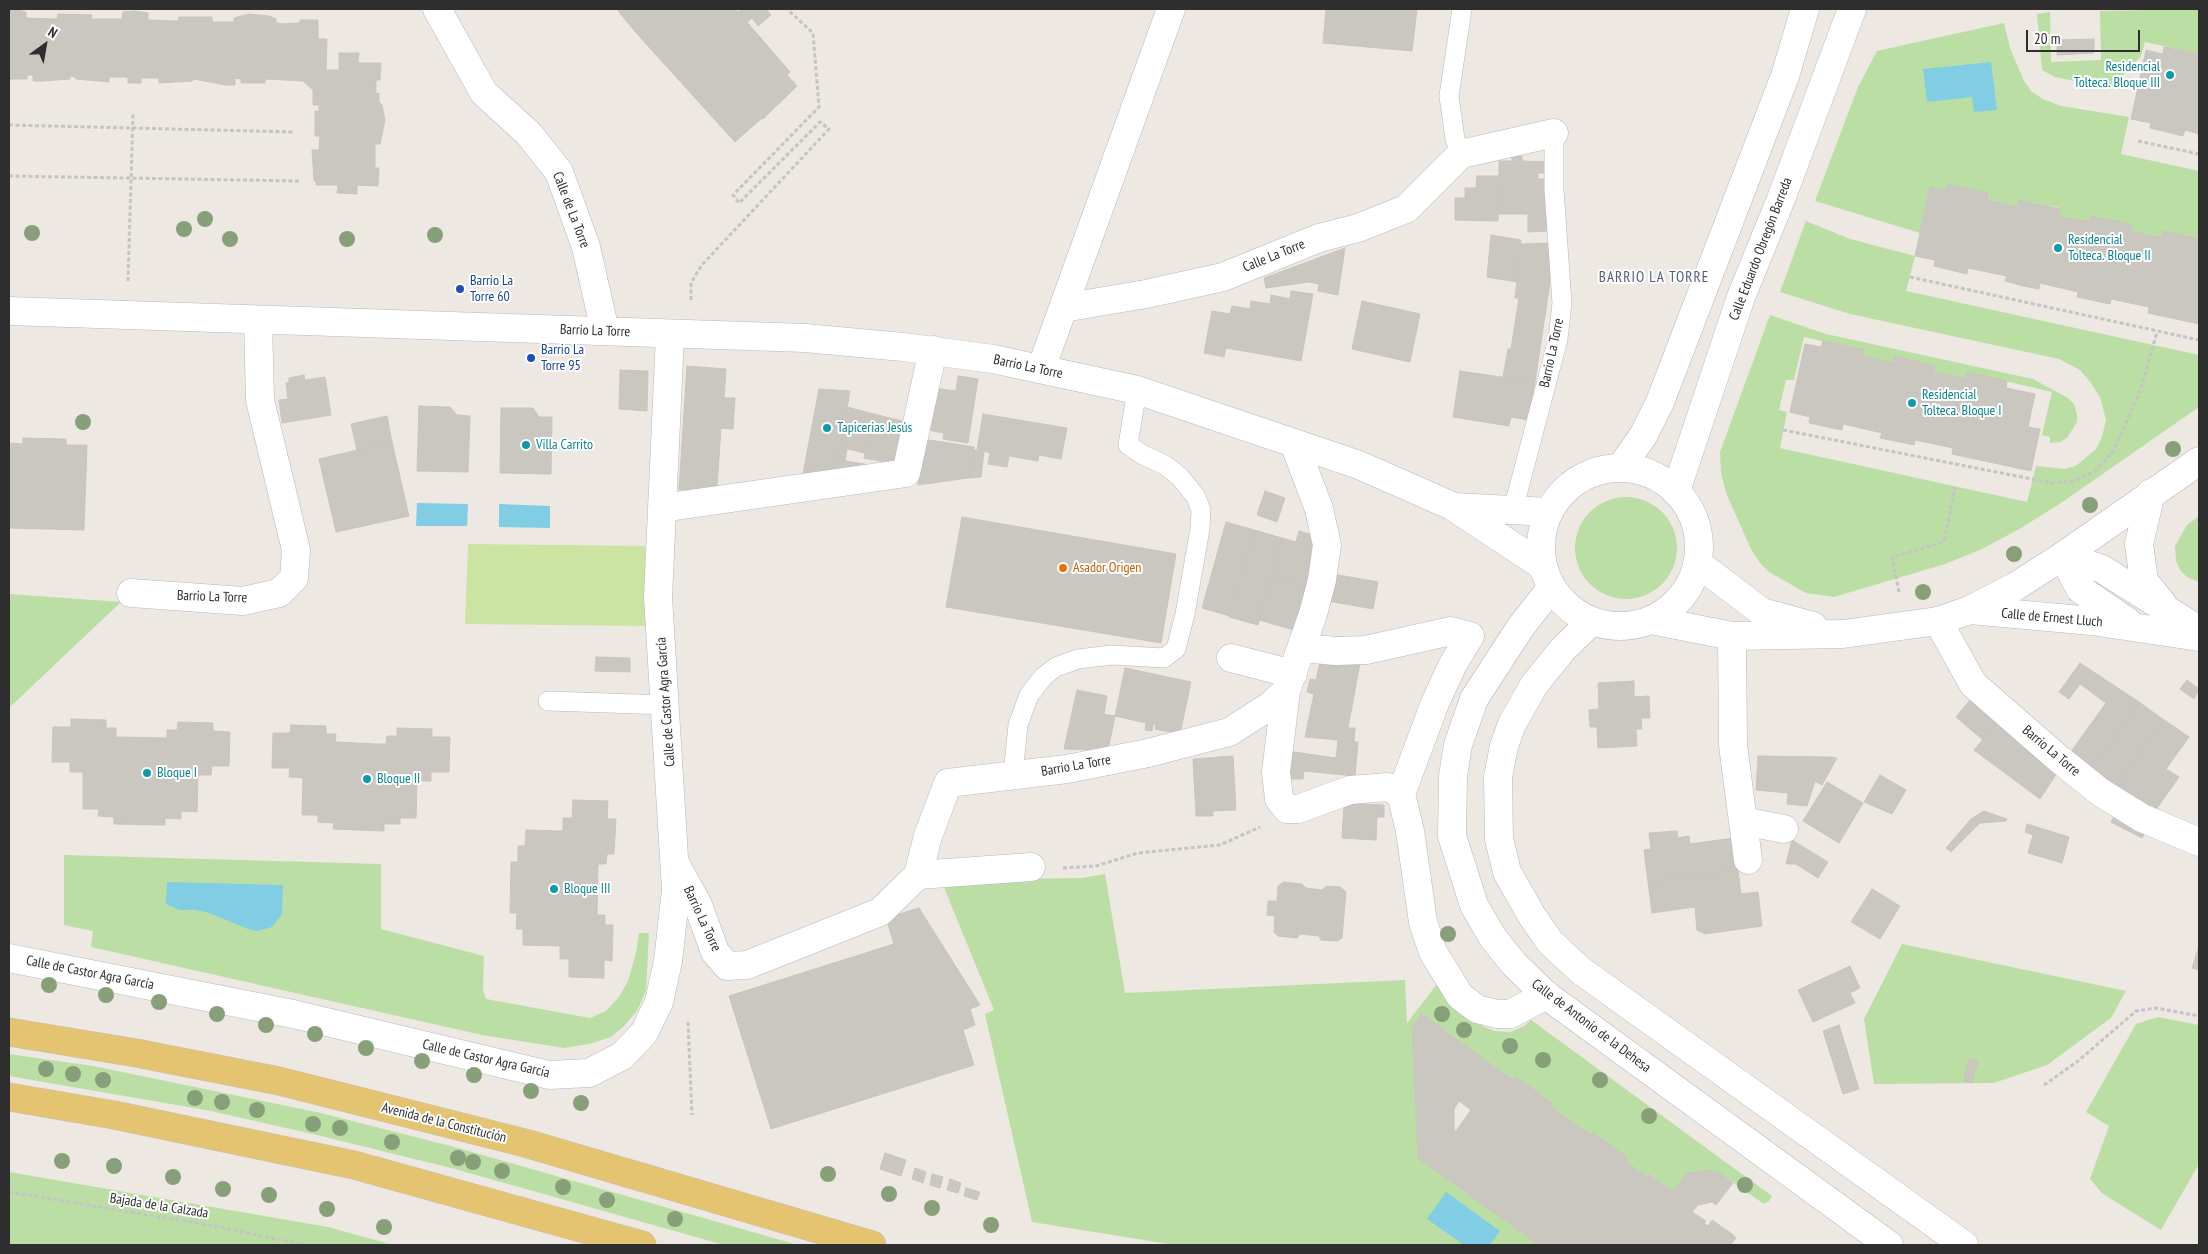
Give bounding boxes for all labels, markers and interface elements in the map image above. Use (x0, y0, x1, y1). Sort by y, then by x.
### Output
north arrow (20, 20, 70, 70)
scale bar (2028, 20, 2142, 52)
text: N (45, 23, 61, 42)
text: 20 m (2034, 29, 2060, 48)
place label: Residencial Tolteca. Bloque III (2074, 59, 2160, 92)
marker: Residencial Tolteca. Bloque III (2164, 69, 2176, 81)
street label: Calle de La Torre (549, 169, 593, 251)
street label: Calle Eduardo Obregón Barreda (1726, 175, 1796, 323)
place label: Residencial Tolteca. Bloque II (2068, 232, 2151, 264)
street label: Calle La Torre (1240, 236, 1308, 276)
marker: Residencial Tolteca. Bloque II (2052, 242, 2064, 254)
district label: BARRIO LA TORRE (1597, 269, 1711, 287)
place label: Barrio La Torre 60 (470, 273, 513, 306)
marker: Barrio La Torre 60 (454, 283, 466, 295)
street label: Barrio La Torre (1536, 317, 1568, 389)
street label: Barrio La Torre (560, 321, 630, 341)
place label: Barrio La Torre 95 (541, 342, 584, 374)
street label: Barrio La Torre (992, 351, 1064, 383)
marker: Barrio La Torre 95 (525, 352, 537, 364)
place label: Residencial Tolteca. Bloque I (1922, 387, 2002, 420)
marker: Residencial Tolteca. Bloque I (1906, 397, 1918, 409)
place label: Tapicerias Jesús (837, 420, 912, 436)
marker: Tapicerias Jesús (821, 422, 833, 434)
place label: Villa Carrito (536, 437, 593, 453)
marker: Villa Carrito (520, 439, 532, 451)
place label: Asador Origen (1073, 560, 1141, 576)
marker: Asador Origen (1057, 562, 1069, 574)
street label: Barrio La Torre (177, 587, 247, 607)
street label: Calle de Ernest Lluch (2001, 605, 2103, 631)
street label: Calle de Castor Agra García (653, 637, 679, 767)
street label: Barrio La Torre (2019, 722, 2083, 780)
street label: Barrio La Torre (1040, 752, 1112, 780)
place label: Bloque I (157, 765, 197, 781)
marker: Bloque I (141, 767, 153, 779)
place label: Bloque II (377, 771, 420, 787)
marker: Bloque II (361, 773, 373, 785)
place label: Bloque III (564, 881, 611, 897)
marker: Bloque III (548, 883, 560, 895)
street label: Barrio La Torre (680, 884, 724, 954)
street label: Calle de Castor Agra García (25, 952, 155, 994)
street label: Calle de Antonio de la Dehesa (1528, 976, 1654, 1076)
street label: Calle de Castor Agra García (421, 1036, 551, 1082)
street label: Avenida de la Constitución (380, 1099, 508, 1147)
street label: Bajada de la Calzada (109, 1190, 209, 1222)

